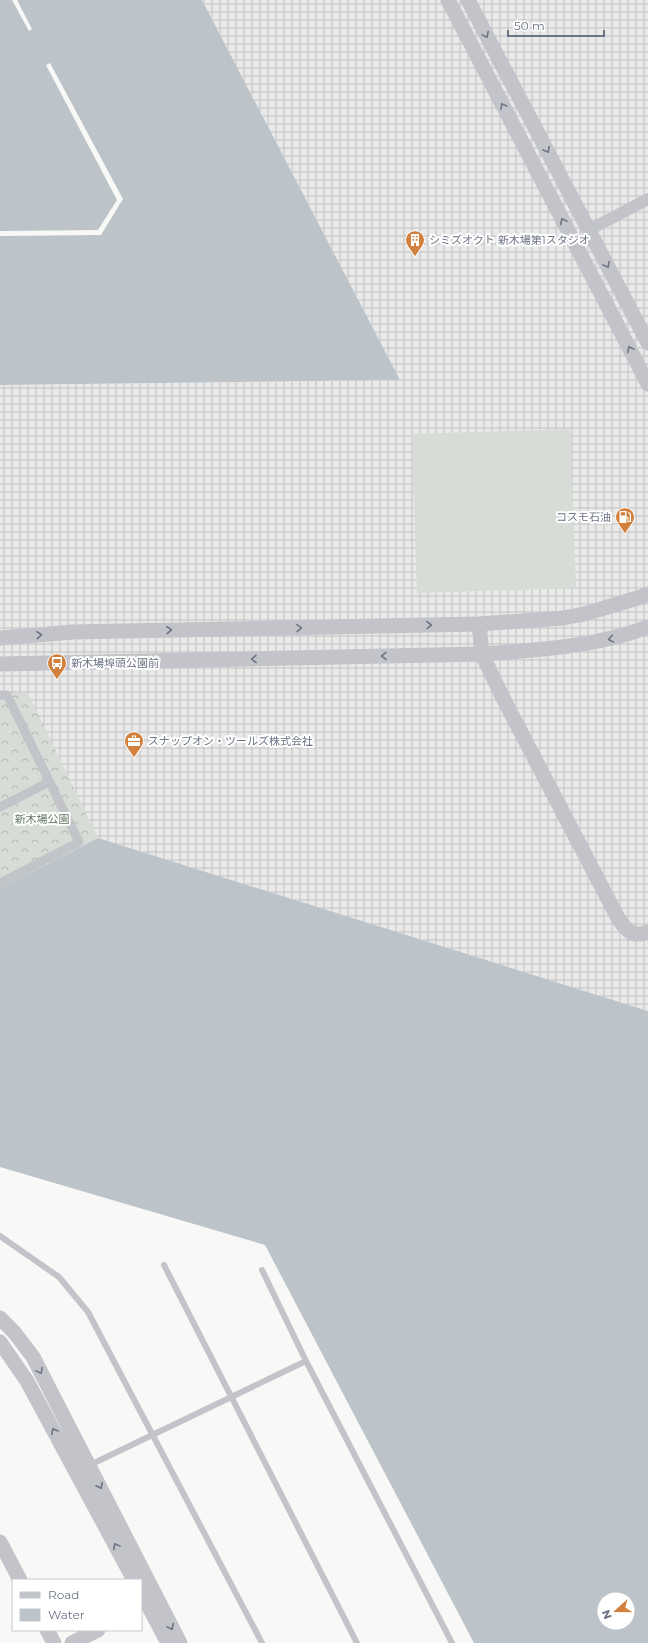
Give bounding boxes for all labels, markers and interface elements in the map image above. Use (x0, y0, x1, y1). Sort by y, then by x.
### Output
scale bar (508, 12, 604, 38)
text: 50 m (514, 18, 545, 33)
one-way arrow (482, 30, 489, 38)
one-way arrow (501, 103, 508, 110)
one-way arrow (542, 145, 549, 153)
one-way arrow (561, 218, 568, 226)
building icon: シミズオクト 新木場第1スタジオ (404, 229, 426, 257)
place label: シミズオクト 新木場第1スタジオ (429, 233, 590, 247)
one-way arrow (602, 261, 610, 268)
one-way arrow (627, 346, 635, 353)
fuel station icon: コスモ石油 (614, 506, 636, 534)
place label: コスモ石油 (556, 510, 611, 524)
one-way arrow (426, 621, 432, 629)
one-way arrow (296, 623, 302, 632)
one-way arrow (166, 626, 172, 634)
one-way arrow (36, 630, 42, 639)
one-way arrow (608, 634, 614, 643)
bus stop icon: 新木場埠頭公園前 (46, 652, 68, 680)
one-way arrow (381, 652, 387, 660)
one-way arrow (251, 655, 257, 663)
place label: 新木場埠頭公園前 (71, 656, 159, 670)
office icon: スナップオン・ツールズ株式会社 (123, 730, 145, 758)
place label: スナップオン・ツールズ株式会社 (148, 734, 313, 748)
park label: 新木場公園 (15, 812, 70, 826)
one-way arrow (35, 1367, 43, 1374)
one-way arrow (51, 1428, 59, 1436)
one-way arrow (95, 1482, 103, 1490)
one-way arrow (113, 1543, 120, 1550)
legend (12, 1579, 142, 1631)
text: Road (48, 1587, 79, 1602)
north arrow (596, 1591, 636, 1631)
text: Water (48, 1607, 85, 1622)
text: N (599, 1608, 615, 1621)
one-way arrow (167, 1623, 174, 1630)

